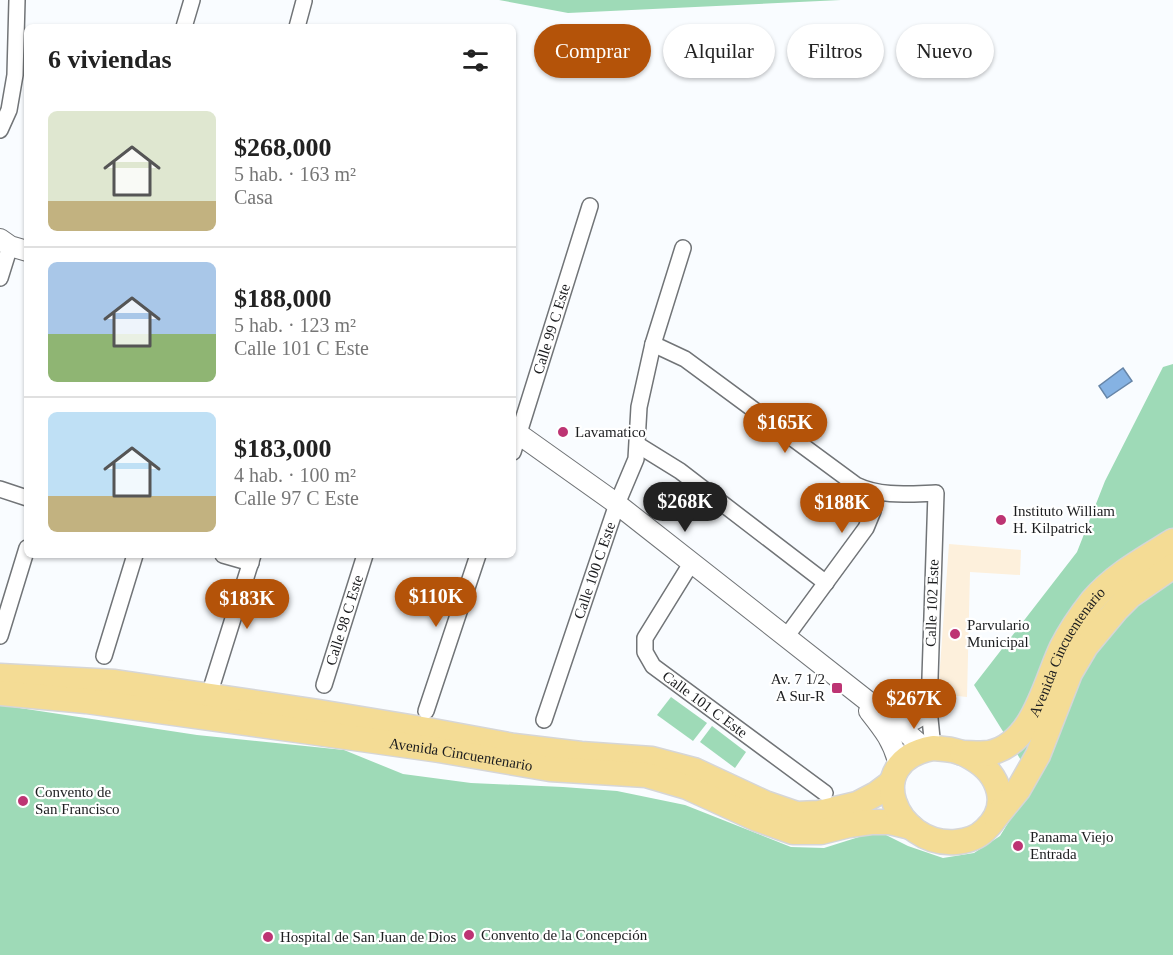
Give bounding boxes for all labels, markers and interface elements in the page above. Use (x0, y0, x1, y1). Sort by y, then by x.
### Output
chip: Comprar (534, 24, 651, 78)
chip: Alquilar (663, 24, 775, 78)
chip: Filtros (787, 24, 884, 78)
chip: Nuevo (896, 24, 994, 78)
icon: filters (459, 44, 492, 77)
text: 6 viviendas (48, 45, 172, 74)
text: $268,000 (234, 133, 332, 162)
icon: home (96, 135, 168, 207)
text: 5 hab. · 163 m² (234, 163, 356, 185)
text: Casa (234, 186, 273, 208)
street label: Calle 99 C Este (530, 281, 573, 376)
text: $188,000 (234, 284, 332, 313)
icon: home (96, 286, 168, 358)
text: 5 hab. · 123 m² (234, 314, 356, 336)
text: Calle 101 C Este (234, 337, 369, 359)
pin: $165K (743, 403, 827, 454)
text: $165K (757, 411, 813, 433)
place label: Lavamatico (575, 424, 646, 440)
marker: Lavamatico (556, 425, 570, 439)
text: $183,000 (234, 434, 332, 463)
icon: home (96, 436, 168, 508)
text: 4 hab. · 100 m² (234, 464, 356, 486)
pin: $268K (643, 482, 727, 533)
pin: $188K (800, 483, 884, 534)
text: Calle 97 C Este (234, 487, 359, 509)
text: $268K (657, 490, 713, 512)
text: $188K (814, 491, 870, 513)
place label: Instituto William H. Kilpatrick (1013, 503, 1115, 536)
marker: Instituto William H. Kilpatrick (994, 513, 1008, 527)
street label: Calle 100 C Este (571, 519, 618, 621)
street label: Calle 102 Este (922, 559, 942, 647)
street label: Calle 98 C Este (323, 573, 366, 667)
pin: $110K (394, 577, 478, 628)
pin: $183K (205, 579, 289, 630)
street label: Avenida Cincuentenario (1026, 584, 1108, 720)
text: $110K (409, 585, 463, 607)
text: $183K (219, 587, 275, 609)
place label: Parvulario Municipal (967, 617, 1029, 650)
marker: Parvulario Municipal (948, 627, 962, 641)
street label: Calle 101 C Este (659, 668, 751, 741)
place label: Av. 7 1/2 A Sur-R (771, 671, 825, 704)
pin: $267K (872, 679, 956, 730)
marker: Av. 7 1/2 A Sur-R (830, 681, 844, 695)
text: $267K (886, 687, 942, 709)
street label: Avenida Cincuentenario (388, 735, 534, 774)
place label: Convento de San Francisco (35, 784, 120, 817)
marker: Convento de San Francisco (16, 794, 30, 808)
place label: Panama Viejo Entrada (1030, 829, 1113, 862)
marker: Panama Viejo Entrada (1011, 839, 1025, 853)
place label: Convento de la Concepción (481, 927, 648, 943)
marker: Convento de la Concepción (462, 928, 476, 942)
place label: Hospital de San Juan de Dios (280, 929, 456, 945)
marker: Hospital de San Juan de Dios (261, 930, 275, 944)

